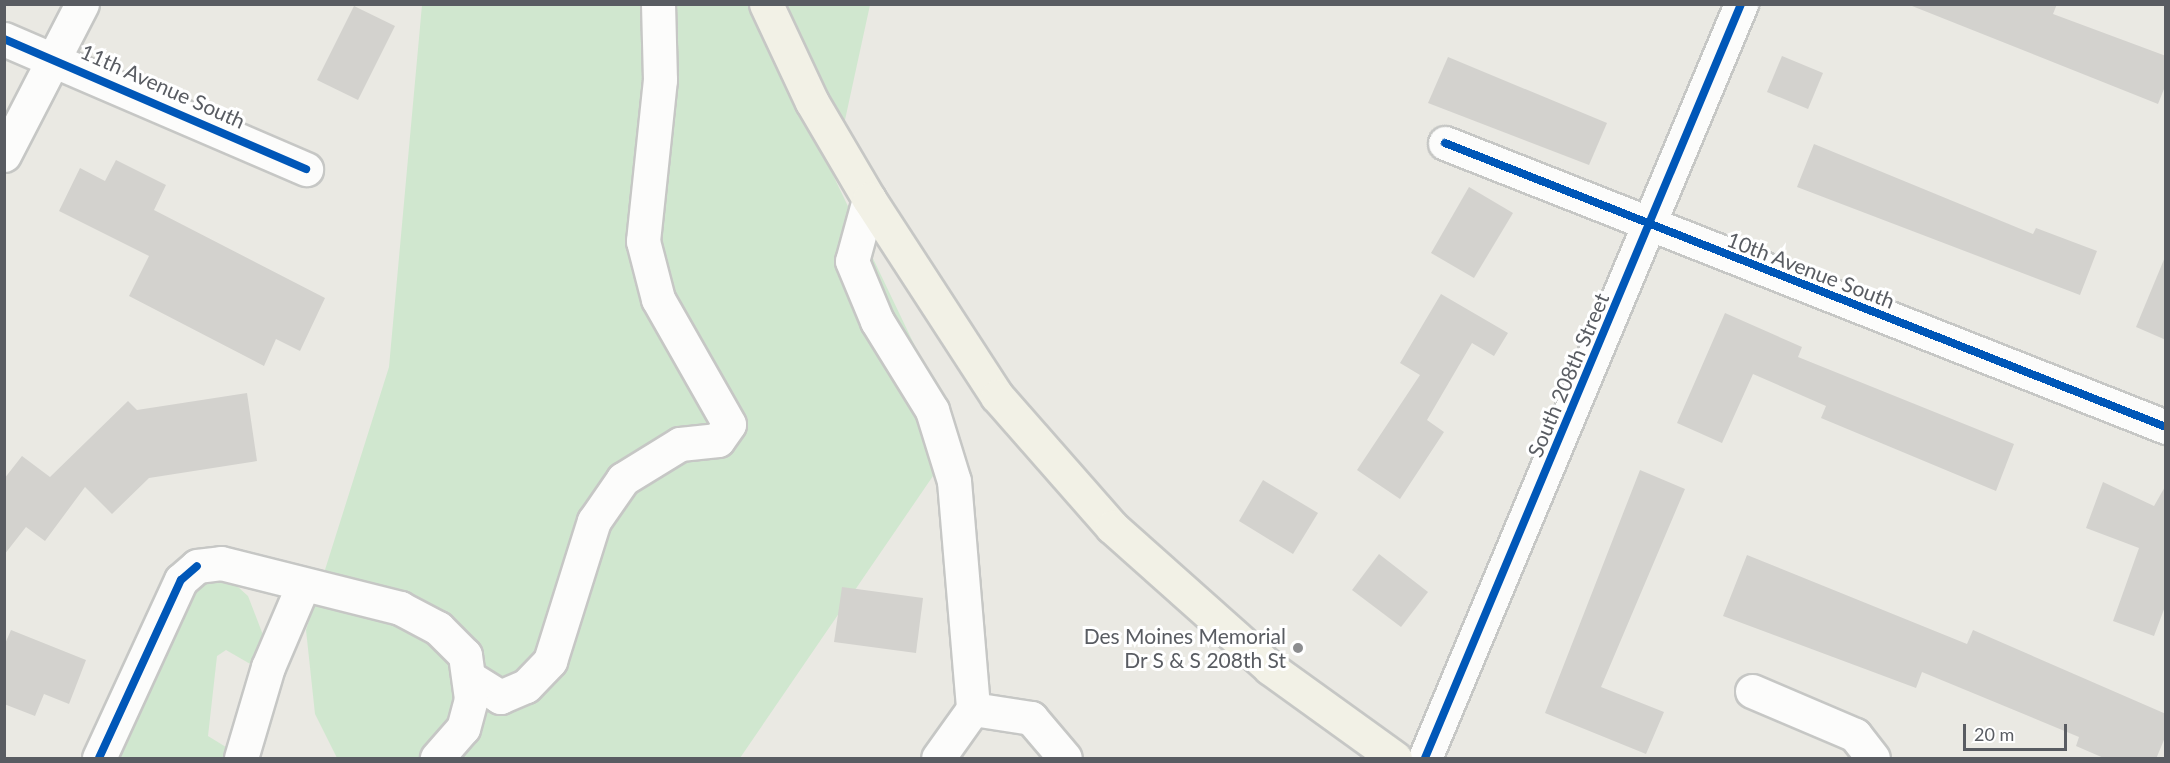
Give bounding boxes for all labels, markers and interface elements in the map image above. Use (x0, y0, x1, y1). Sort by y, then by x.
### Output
street label: 11th Avenue South (77, 38, 249, 134)
street label: 10th Avenue South (1723, 226, 1899, 314)
street label: South 208th Street (1522, 289, 1614, 461)
place label: Des Moines Memorial Dr S & S 208th St (1084, 623, 1286, 673)
marker: Des Moines Memorial Dr S & S 208th St (1291, 641, 1305, 655)
scale bar (1966, 712, 2070, 750)
text: 20 m (1974, 723, 2014, 745)

